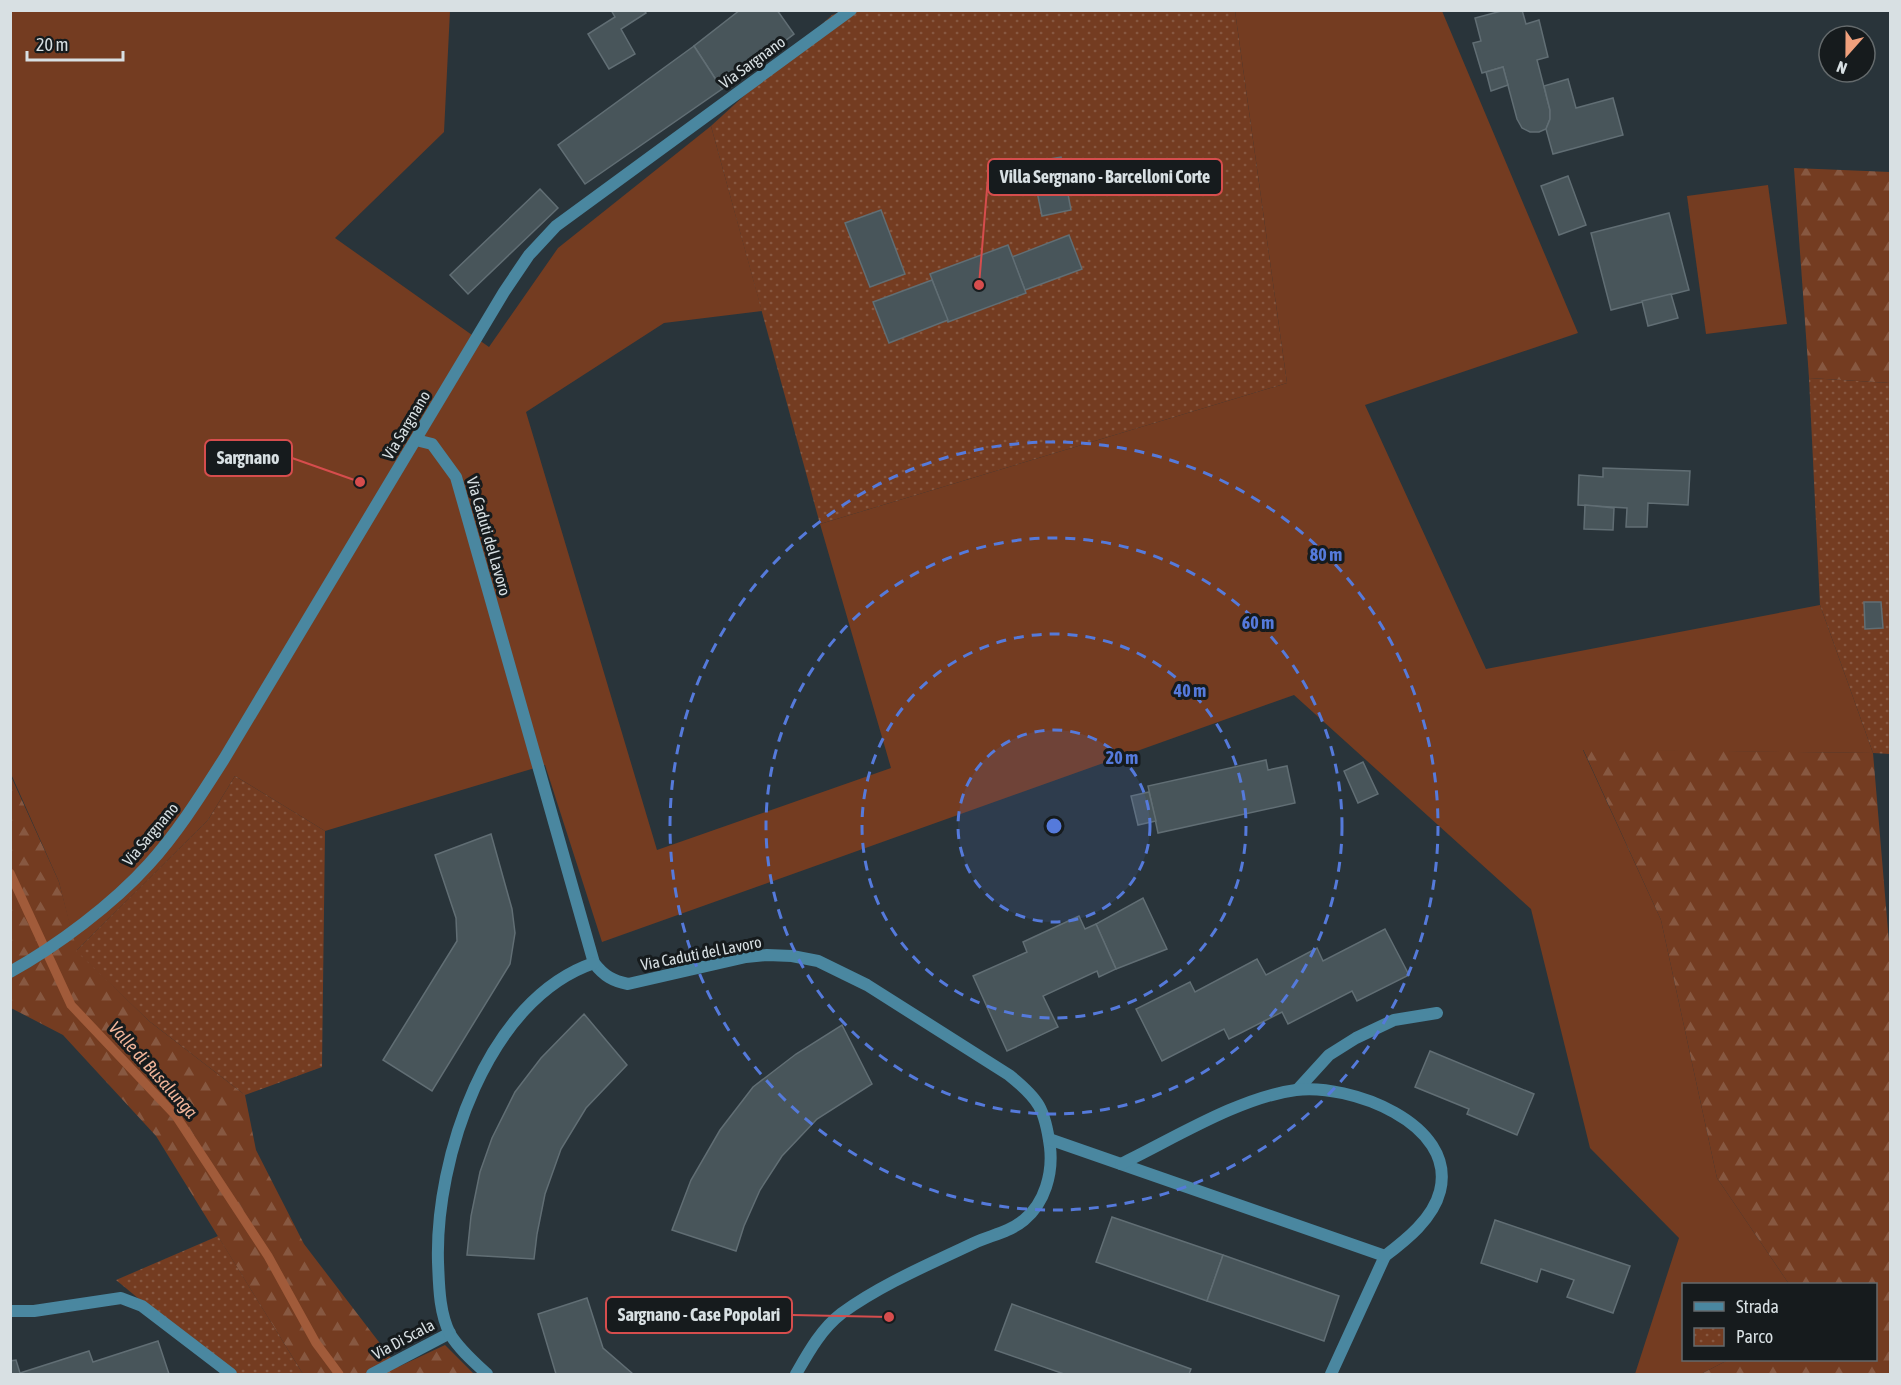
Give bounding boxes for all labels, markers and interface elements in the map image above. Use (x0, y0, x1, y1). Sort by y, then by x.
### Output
scale bar (27, 24, 123, 62)
north arrow (1817, 24, 1877, 84)
street label: Via Sargnano (716, 32, 789, 93)
text: 20 m (36, 34, 68, 55)
text: N (1834, 58, 1849, 78)
callout: Villa Sergnano - Barcelloni Corte (988, 159, 1222, 195)
text: Villa Sergnano - Barcelloni Corte (999, 166, 1210, 187)
street label: Via Sargnano (378, 387, 434, 463)
callout: Sargnano (205, 440, 292, 476)
text: Sargnano (217, 447, 279, 468)
street label: Via Caduti del Lavoro (463, 475, 515, 597)
text: 80 m (1310, 544, 1342, 565)
text: 60 m (1242, 612, 1274, 633)
text: 40 m (1173, 680, 1206, 701)
text: 20 m (1106, 747, 1138, 768)
street label: Via Sargnano (118, 799, 182, 870)
centre of rings (1044, 816, 1064, 836)
street label: Via Caduti del Lavoro (639, 932, 763, 974)
water label: Valle di Busalunga (105, 1017, 203, 1123)
legend (1682, 1283, 1877, 1361)
text: Strada (1736, 1296, 1779, 1317)
callout: Sargnano - Case Popolari (606, 1297, 792, 1333)
text: Sargnano - Case Popolari (618, 1304, 780, 1325)
street label: Via Di Scala (369, 1315, 437, 1363)
text: Parco (1736, 1326, 1773, 1347)

